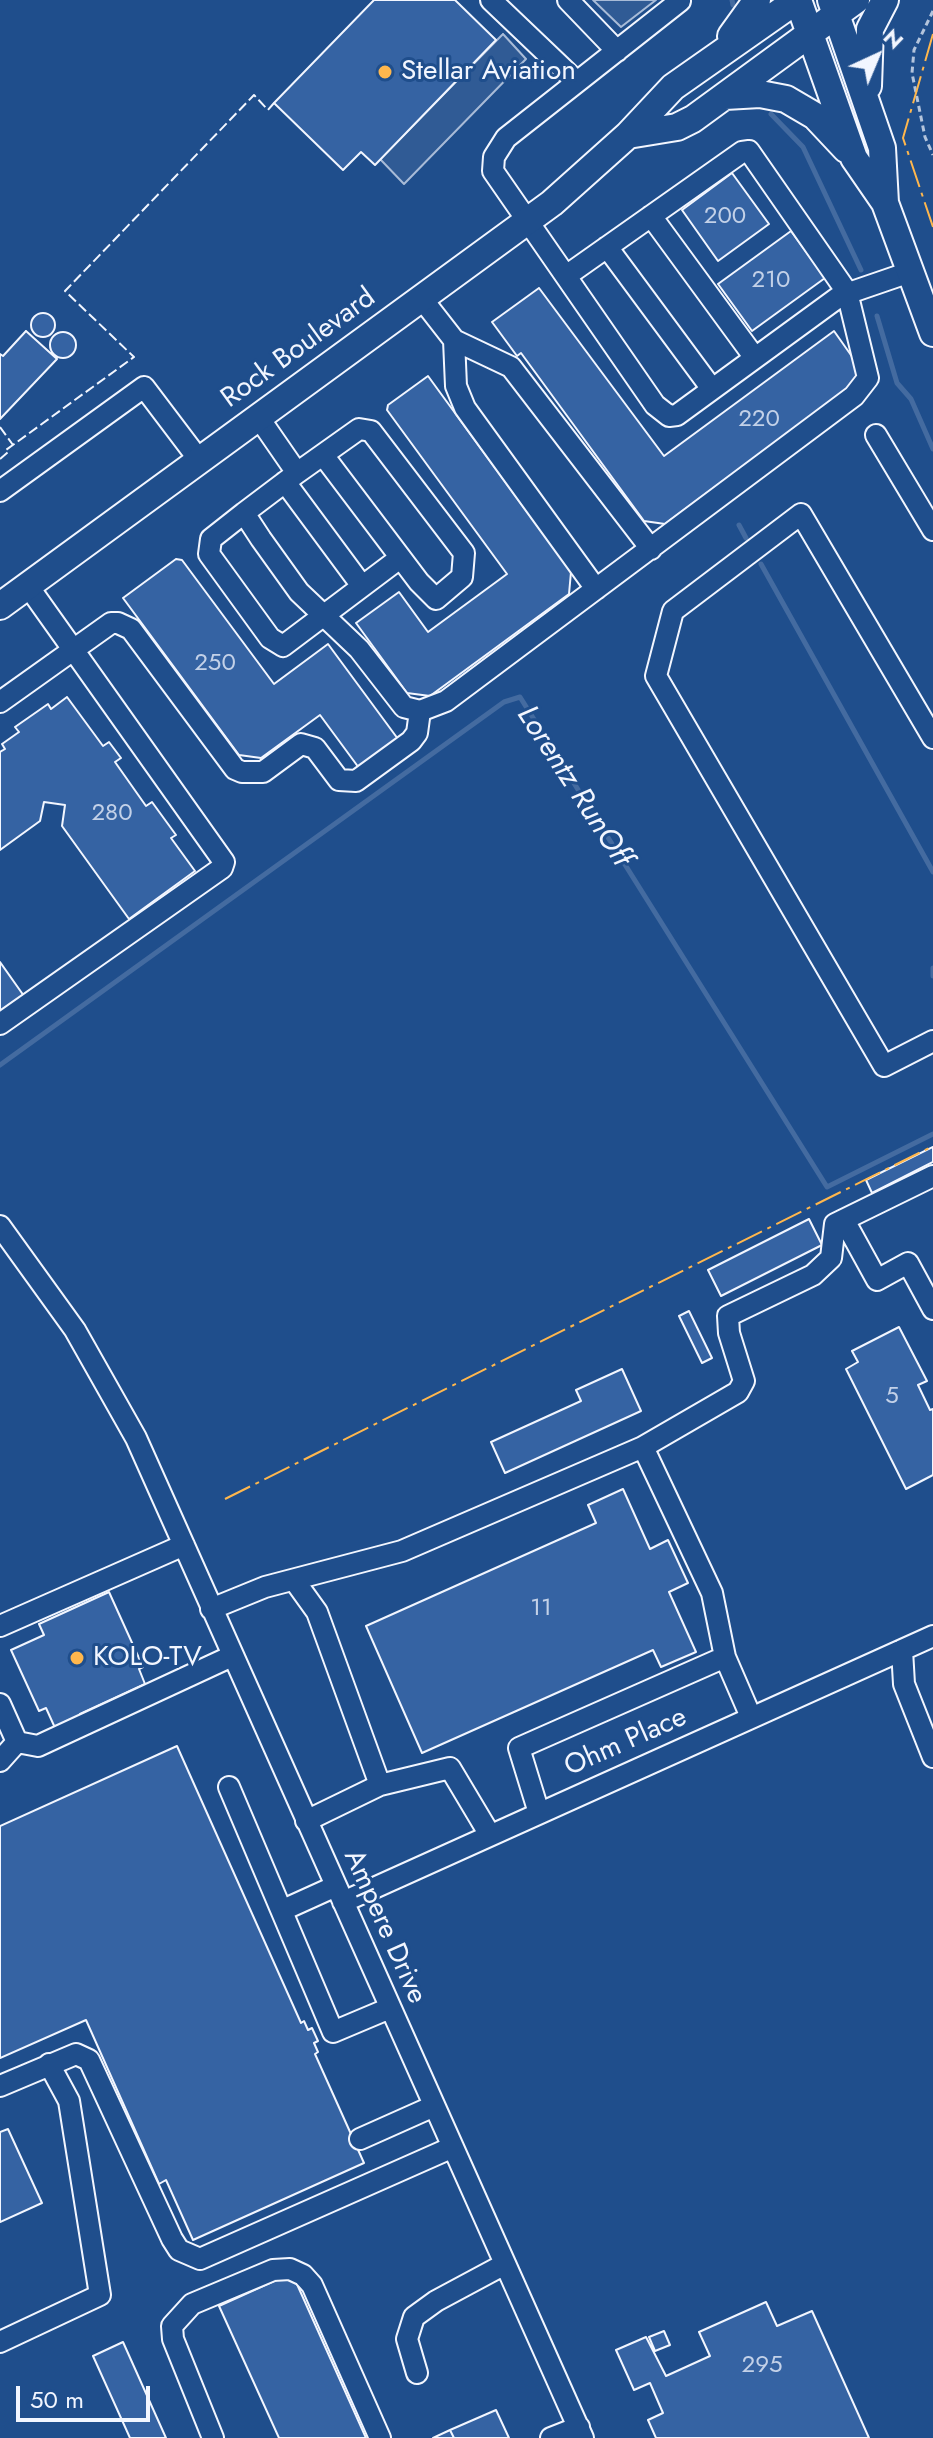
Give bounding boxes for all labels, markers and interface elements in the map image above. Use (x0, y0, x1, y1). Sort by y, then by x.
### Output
north arrow (837, 16, 917, 96)
text: N (876, 21, 911, 56)
place label: Stellar Aviation (401, 55, 576, 89)
marker: Stellar Aviation (376, 63, 394, 81)
house number: 200 (704, 203, 746, 231)
house number: 210 (752, 267, 790, 295)
street label: Rock Boulevard (215, 282, 383, 416)
house number: 220 (738, 406, 780, 434)
house number: 250 (194, 650, 236, 678)
water label: Lorentz RunOff (508, 700, 638, 874)
house number: 280 (91, 800, 133, 828)
house number: 5 (885, 1383, 899, 1411)
house number: 11 (530, 1595, 552, 1623)
place label: KOLO-TV (93, 1641, 202, 1675)
marker: KOLO-TV (68, 1649, 86, 1667)
street label: Ohm Place (560, 1701, 692, 1785)
street label: Ampere Drive (335, 1845, 433, 2009)
house number: 295 (741, 2352, 783, 2380)
scale bar (20, 2370, 154, 2420)
text: 50 m (30, 2382, 84, 2417)

